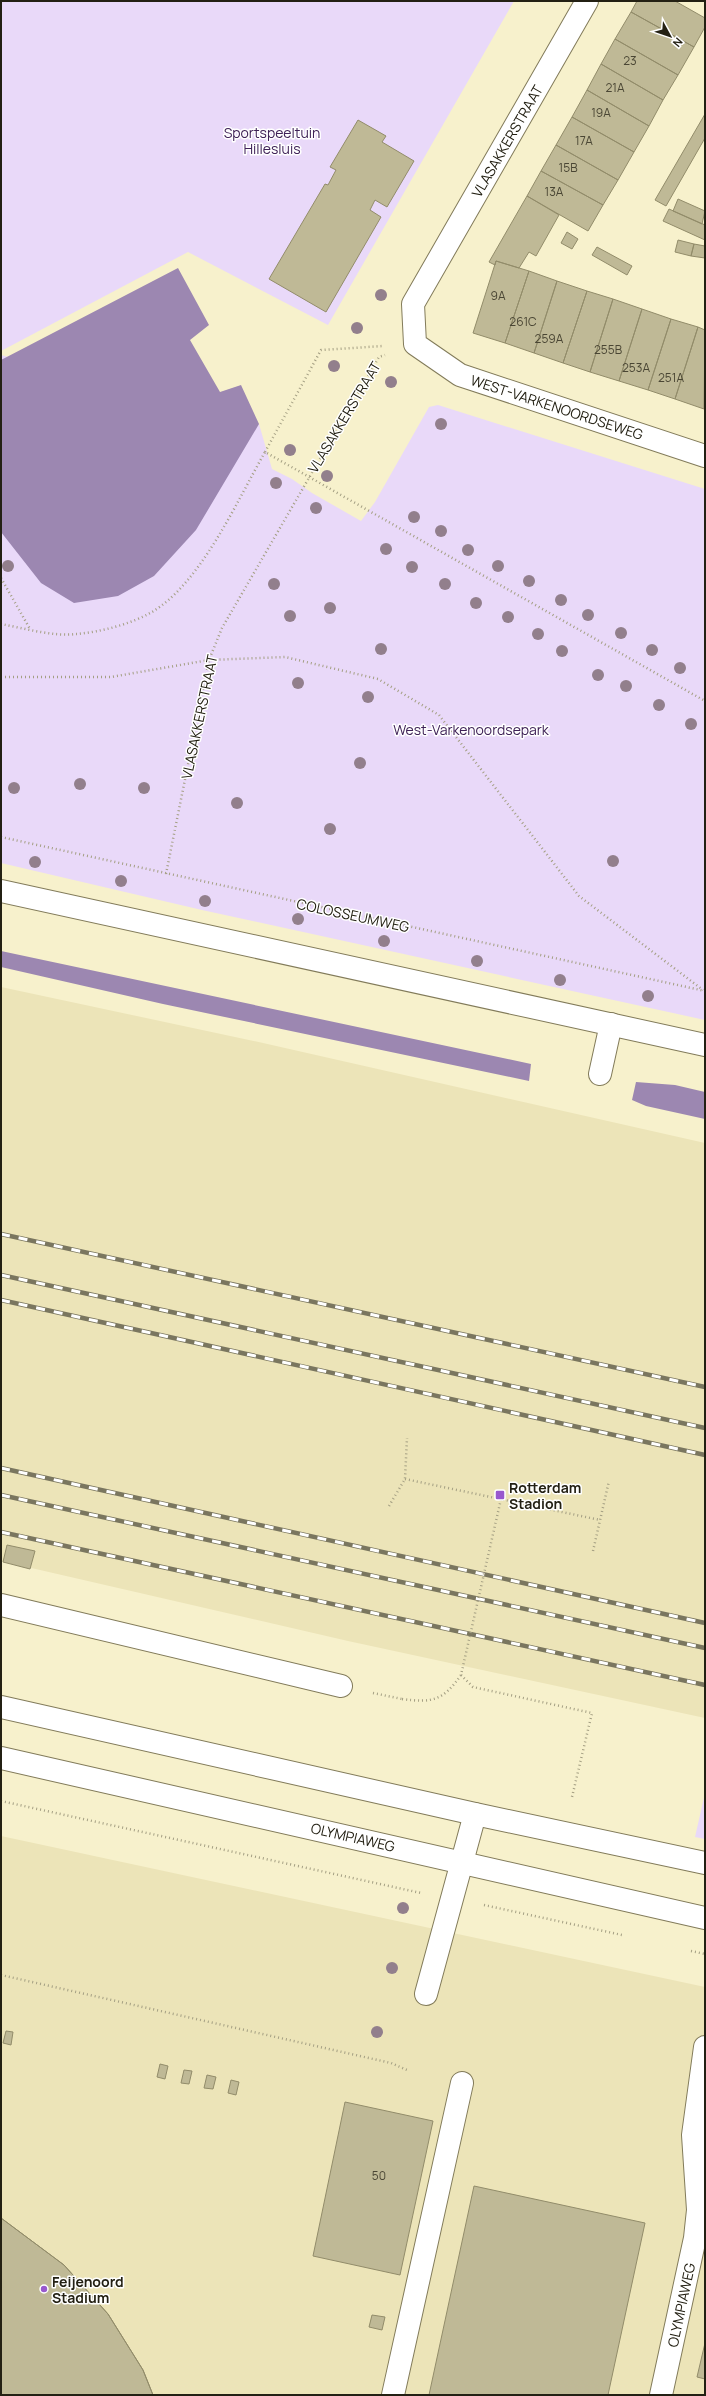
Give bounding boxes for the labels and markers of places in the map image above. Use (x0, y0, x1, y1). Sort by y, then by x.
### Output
place label: Rotterdam Stadion (509, 1478, 581, 1513)
marker: Rotterdam Stadion (494, 1489, 506, 1501)
place label: Feijenoord Stadium (52, 2272, 124, 2307)
marker: Feijenoord Stadium (39, 2284, 49, 2294)

